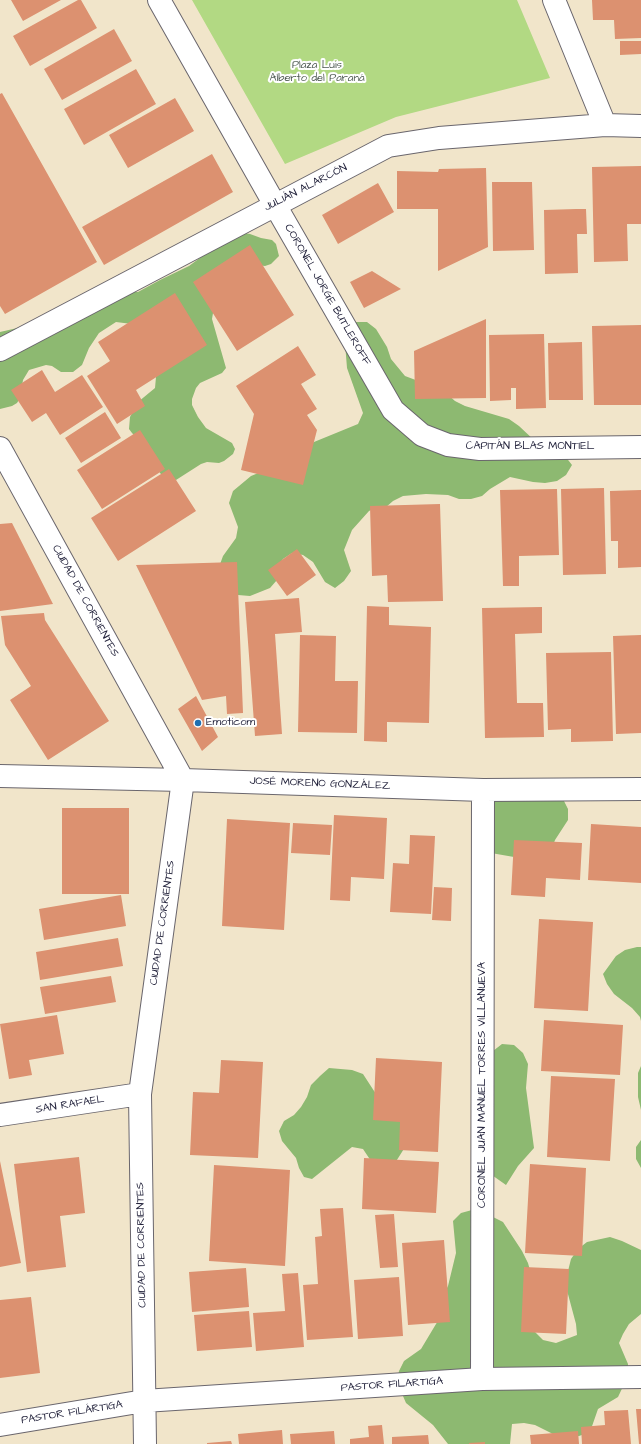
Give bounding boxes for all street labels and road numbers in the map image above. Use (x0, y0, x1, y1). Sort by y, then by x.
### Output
street label: JULIÁN ALARCÓN (262, 161, 350, 215)
street label: CORONEL JORGE BUTLEROFF (281, 222, 373, 368)
street label: CAPITÁN BLAS MONTIEL (466, 440, 594, 454)
street label: CIUDAD DE CORRIENTES (49, 543, 121, 659)
street label: JOSÉ MORENO GONZÁLEZ (249, 775, 391, 793)
street label: CIUDAD DE CORRIENTES (148, 860, 178, 986)
street label: CORONEL JUAN MANUEL TORRES VILLANUEVA (476, 962, 490, 1208)
street label: SAN RAFAEL (35, 1093, 105, 1117)
street label: CIUDAD DE CORRIENTES (134, 1182, 150, 1308)
street label: PASTOR FILARTIGA (340, 1375, 444, 1395)
street label: PASTOR FILÁRTIGA (20, 1398, 124, 1428)

